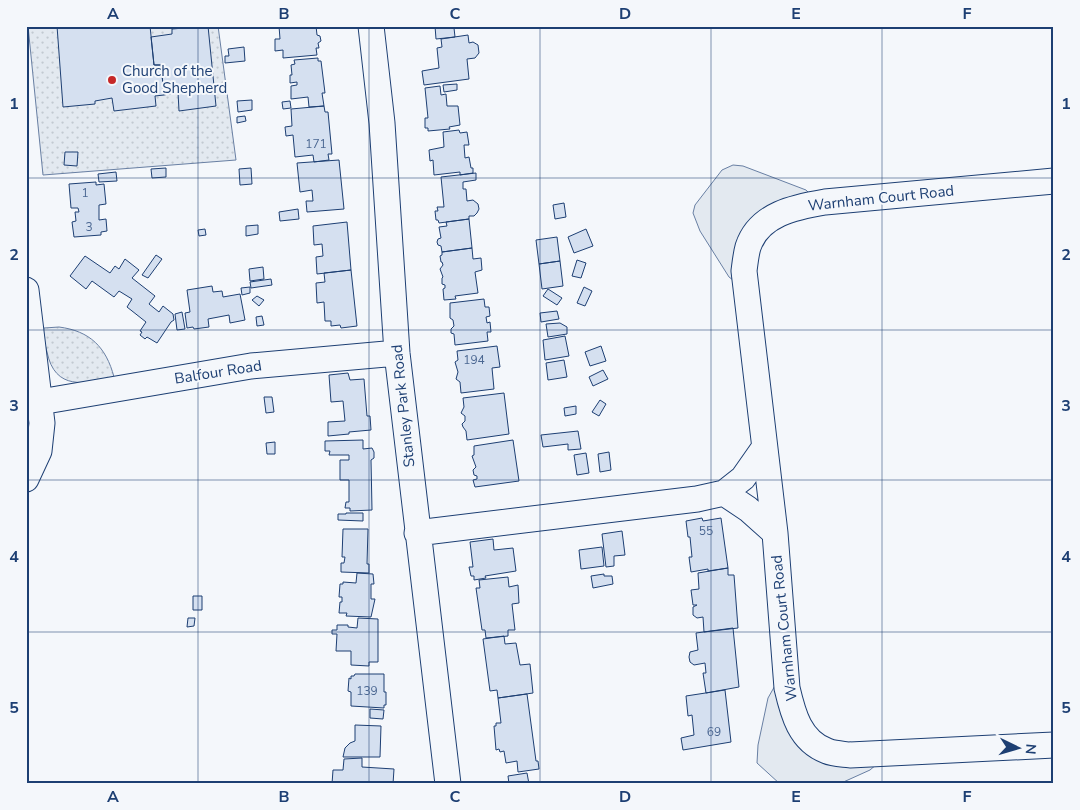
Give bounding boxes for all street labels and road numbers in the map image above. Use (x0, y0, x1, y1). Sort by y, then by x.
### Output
street label: Warnham Court Road (807, 180, 955, 216)
street label: Stanley Park Road (387, 344, 419, 468)
street label: Balfour Road (173, 355, 263, 389)
street label: Warnham Court Road (766, 554, 802, 702)

